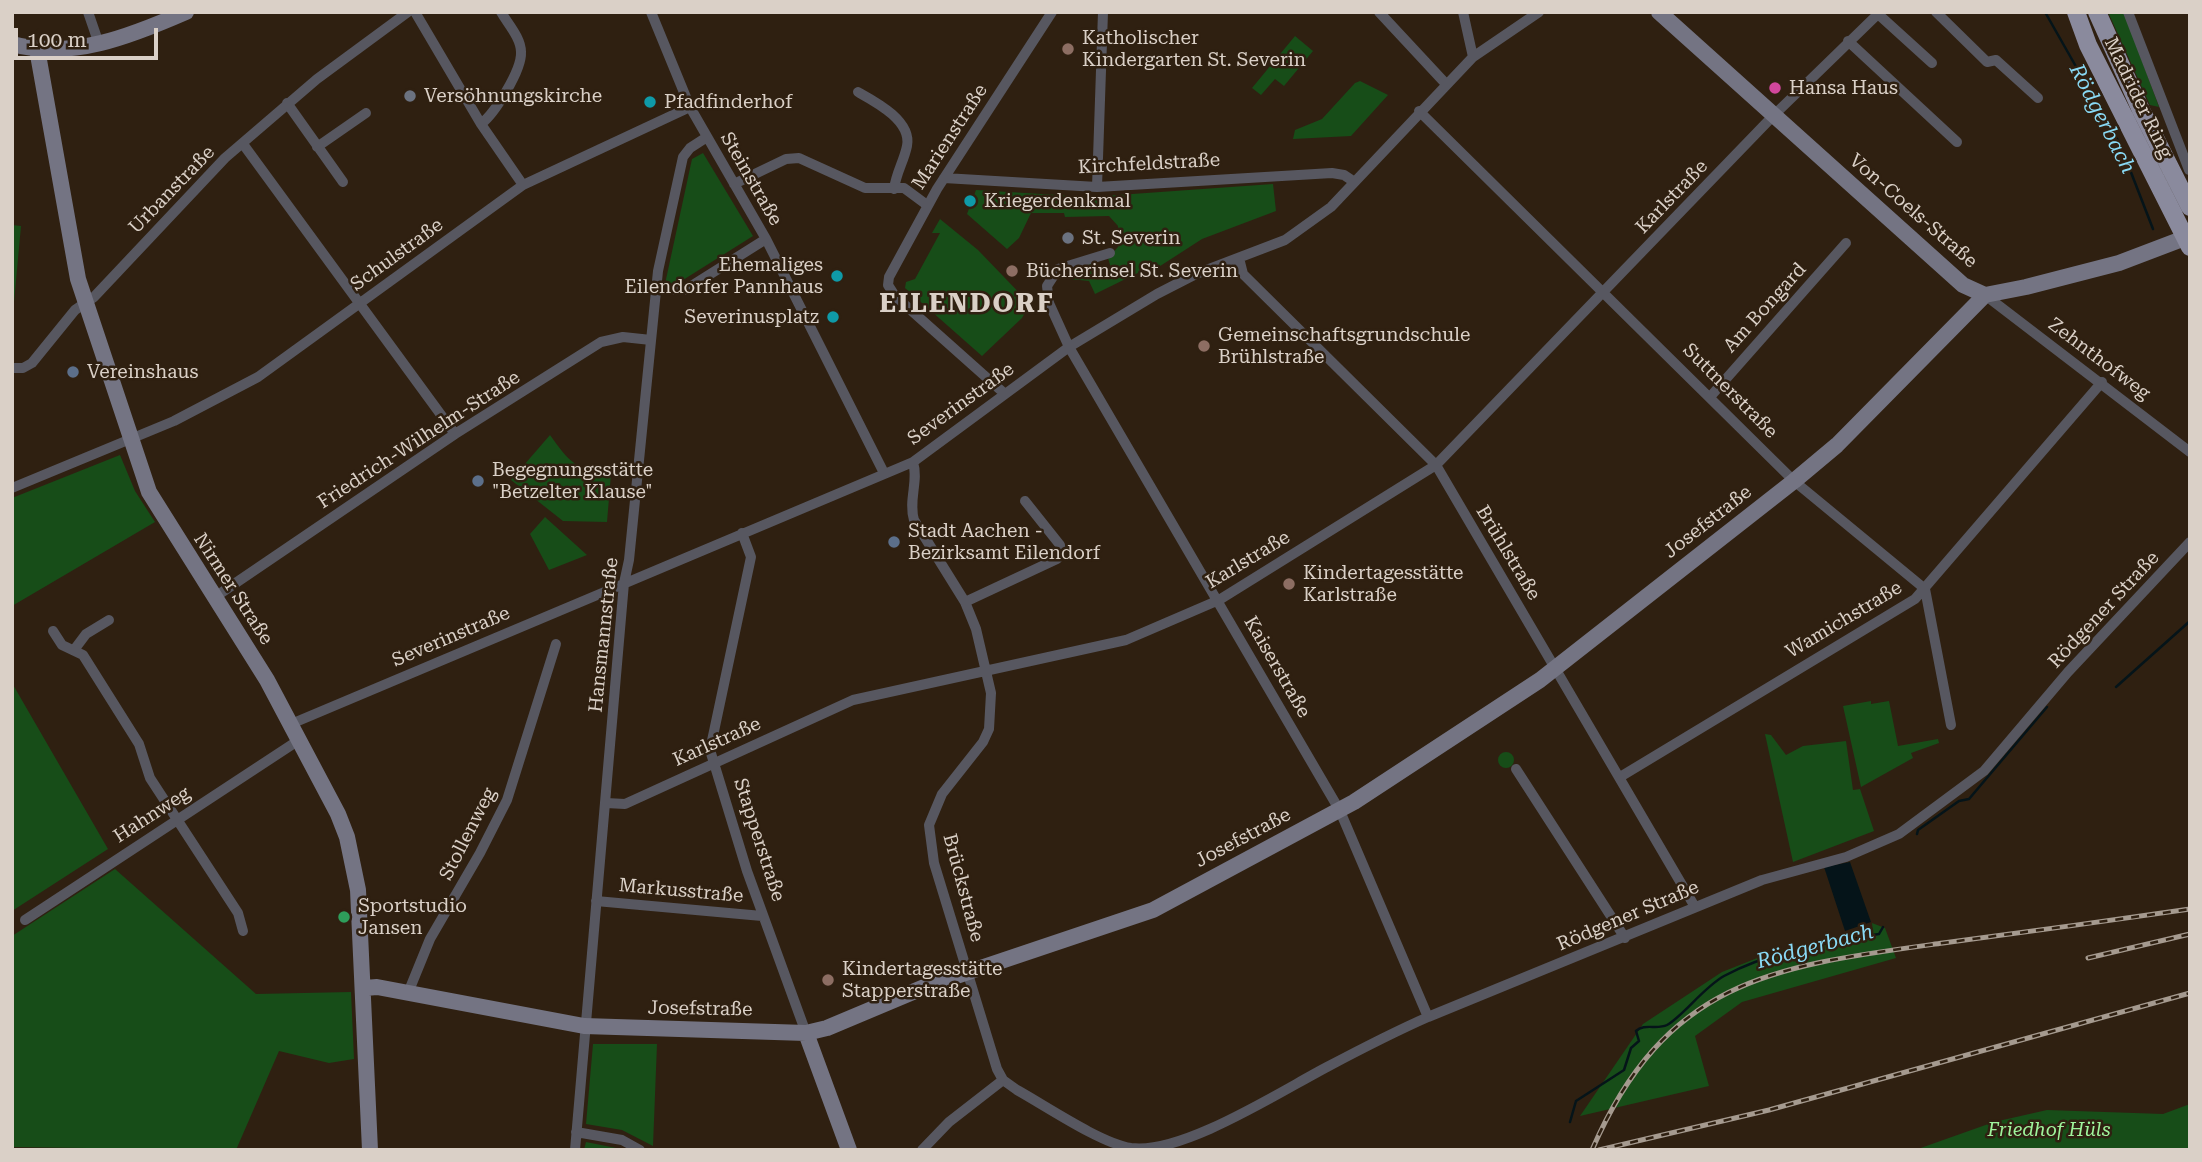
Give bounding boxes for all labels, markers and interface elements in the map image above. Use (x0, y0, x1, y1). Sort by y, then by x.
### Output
scale bar (18, 14, 161, 58)
place label: Katholischer Kindergarten St. Severin (1082, 27, 1306, 71)
text: 100 m (27, 28, 87, 52)
street label: Madrider Ring (2099, 34, 2177, 162)
marker: Katholischer Kindergarten St. Severin (1060, 41, 1076, 57)
water label: Rödgerbach (2064, 60, 2140, 178)
place label: Hansa Haus (1789, 77, 1898, 99)
street label: Marienstraße (907, 80, 993, 194)
marker: Hansa Haus (1767, 80, 1783, 96)
place label: Versöhnungskirche (424, 85, 602, 107)
marker: Versöhnungskirche (402, 88, 418, 104)
place label: Pfadfinderhof (664, 91, 792, 113)
marker: Pfadfinderhof (642, 94, 658, 110)
street label: Steinstraße (715, 128, 787, 230)
street label: Urbanstraße (124, 141, 220, 239)
street label: Kirchfeldstraße (1077, 149, 1221, 179)
street label: Von-Coels-Straße (1844, 149, 1982, 273)
street label: Karlstraße (1631, 155, 1713, 239)
place label: Kriegerdenkmal (984, 190, 1131, 212)
marker: Kriegerdenkmal (962, 193, 978, 209)
street label: Schulstraße (346, 214, 448, 296)
place label: St. Severin (1082, 227, 1180, 249)
marker: St. Severin (1060, 230, 1076, 246)
place label: Ehemaliges Eilendorfer Pannhaus (625, 254, 823, 298)
street label: Am Bongard (1719, 258, 1811, 358)
place label: Bücherinsel St. Severin (1026, 260, 1238, 282)
marker: Bücherinsel St. Severin (1004, 263, 1020, 279)
marker: Ehemaliges Eilendorfer Pannhaus (829, 268, 845, 284)
district label: EILENDORF (880, 288, 1054, 320)
place label: Severinusplatz (684, 306, 819, 328)
marker: Severinusplatz (825, 309, 841, 325)
street label: Zehnthofweg (2043, 313, 2155, 405)
place label: Gemeinschaftsgrundschule Brühlstraße (1218, 324, 1470, 368)
marker: Gemeinschaftsgrundschule Brühlstraße (1196, 338, 1212, 354)
street label: Suttnerstraße (1678, 339, 1782, 443)
street label: Severinstraße (903, 358, 1019, 450)
place label: Vereinshaus (87, 361, 198, 383)
marker: Vereinshaus (65, 364, 81, 380)
street label: Friedrich-Wilhelm-Straße (314, 366, 524, 514)
place label: Begegnungsstätte "Betzelter Klause" (492, 459, 653, 503)
marker: Begegnungsstätte "Betzelter Klause" (470, 473, 486, 489)
street label: Josefstraße (1660, 481, 1756, 563)
street label: Brühlstraße (1471, 501, 1545, 605)
place label: Stadt Aachen - Bezirksamt Eilendorf (908, 520, 1100, 564)
street label: Karlstraße (1202, 526, 1294, 594)
street label: Nirmer Straße (188, 529, 278, 649)
marker: Stadt Aachen - Bezirksamt Eilendorf (886, 534, 902, 550)
street label: Rödgener Straße (2044, 547, 2164, 673)
street label: Hansmannstraße (585, 556, 623, 714)
place label: Kindertagesstätte Karlstraße (1303, 562, 1464, 606)
marker: Kindertagesstätte Karlstraße (1281, 576, 1297, 592)
street label: Wamichstraße (1782, 576, 1906, 664)
street label: Severinstraße (389, 602, 513, 672)
street label: Kaiserstraße (1239, 612, 1315, 722)
street label: Karlstraße (669, 713, 765, 771)
street label: Stapperstraße (728, 775, 790, 905)
street label: Hahnweg (109, 782, 195, 848)
street label: Stollenweg (435, 784, 501, 884)
street label: Josefstraße (1191, 803, 1295, 873)
street label: Brückstraße (938, 831, 988, 945)
street label: Markusstraße (618, 874, 744, 908)
street label: Rödgener Straße (1554, 876, 1702, 956)
place label: Sportstudio Jansen (358, 895, 467, 939)
marker: Sportstudio Jansen (336, 909, 352, 925)
water label: Rödgerbach (1754, 919, 1876, 975)
place label: Kindertagesstätte Stapperstraße (842, 958, 1003, 1002)
marker: Kindertagesstätte Stapperstraße (820, 972, 836, 988)
street label: Josefstraße (647, 997, 753, 1021)
park label: Friedhof Hüls (1987, 1119, 2111, 1141)

